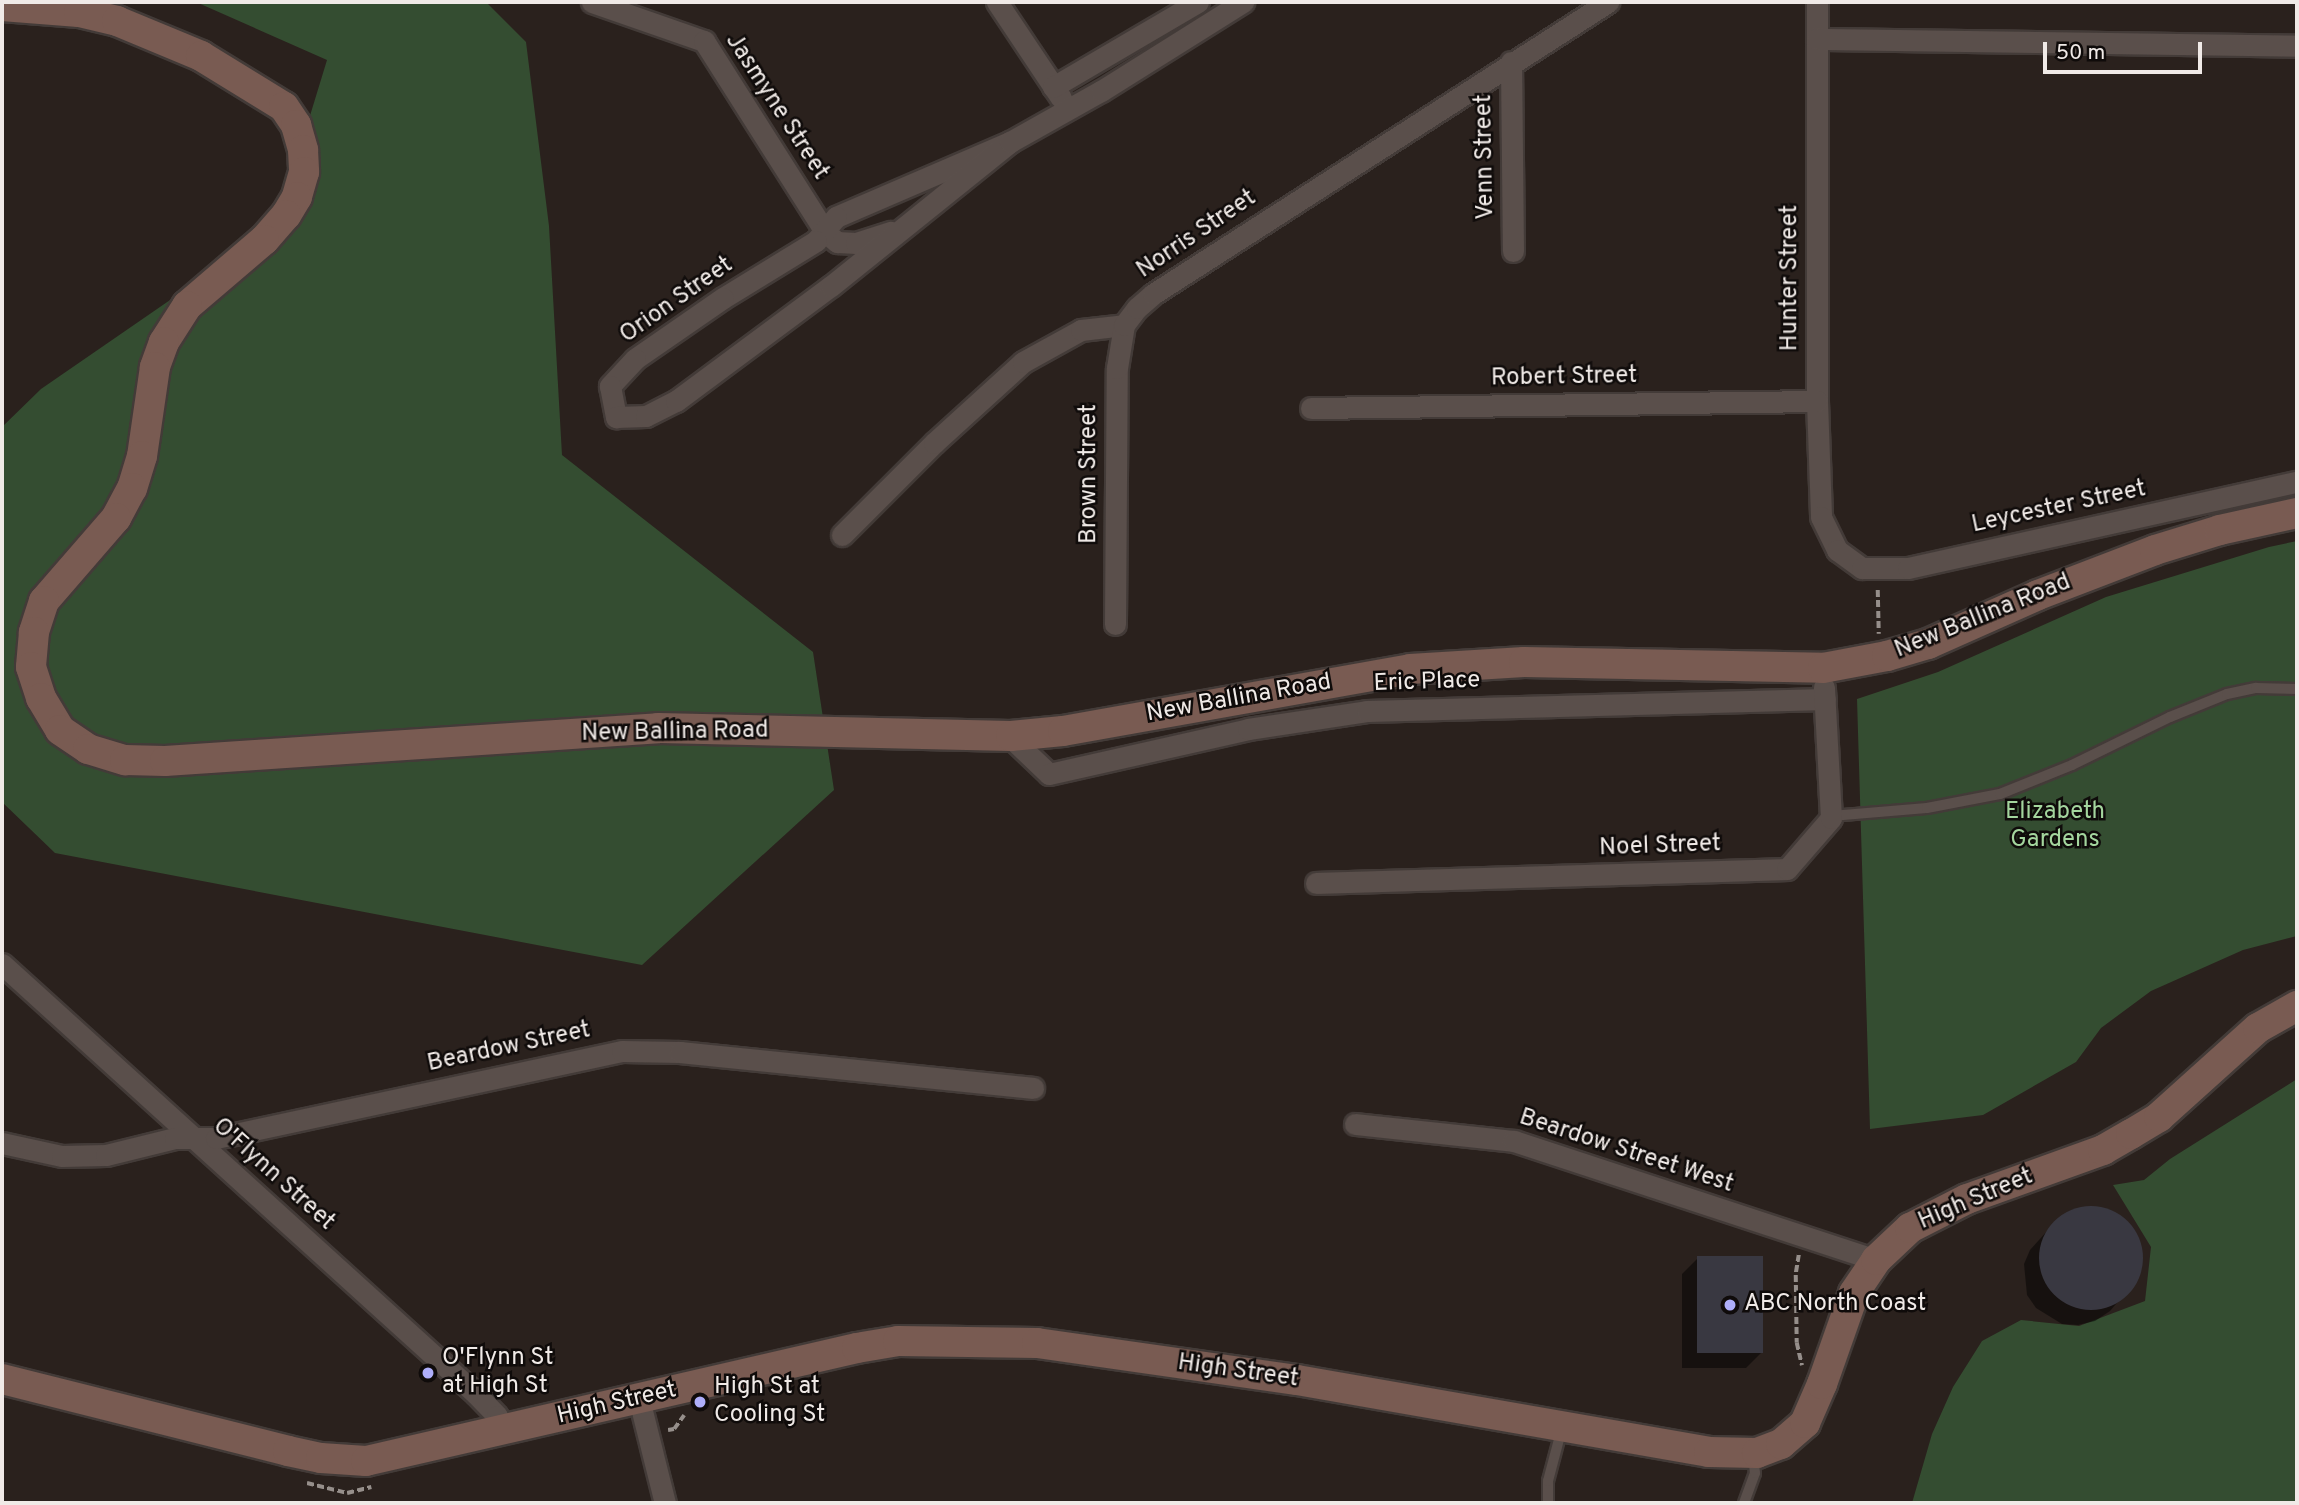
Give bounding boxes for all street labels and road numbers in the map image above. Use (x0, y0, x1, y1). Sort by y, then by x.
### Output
street label: Jasmyne Street (718, 28, 834, 186)
street label: Venn Street (1471, 94, 1501, 220)
street label: Norris Street (1132, 185, 1262, 285)
street label: Hunter Street (1777, 205, 1805, 351)
street label: Orion Street (615, 252, 739, 350)
street label: Robert Street (1491, 362, 1637, 394)
street label: Brown Street (1076, 404, 1104, 544)
street label: Leycester Street (1969, 475, 2149, 541)
street label: New Ballina Road (1891, 569, 2075, 665)
street label: Eric Place (1373, 667, 1481, 699)
street label: New Ballina Road (1144, 669, 1334, 729)
street label: New Ballina Road (581, 717, 769, 749)
street label: Noel Street (1599, 830, 1721, 864)
street label: Beardow Street (425, 1017, 593, 1079)
street label: Beardow Street West (1515, 1104, 1737, 1200)
street label: O'Flynn Street (206, 1113, 340, 1237)
street label: High Street (1914, 1163, 2038, 1237)
street label: High Street (1176, 1349, 1300, 1395)
street label: High Street (555, 1376, 679, 1432)

